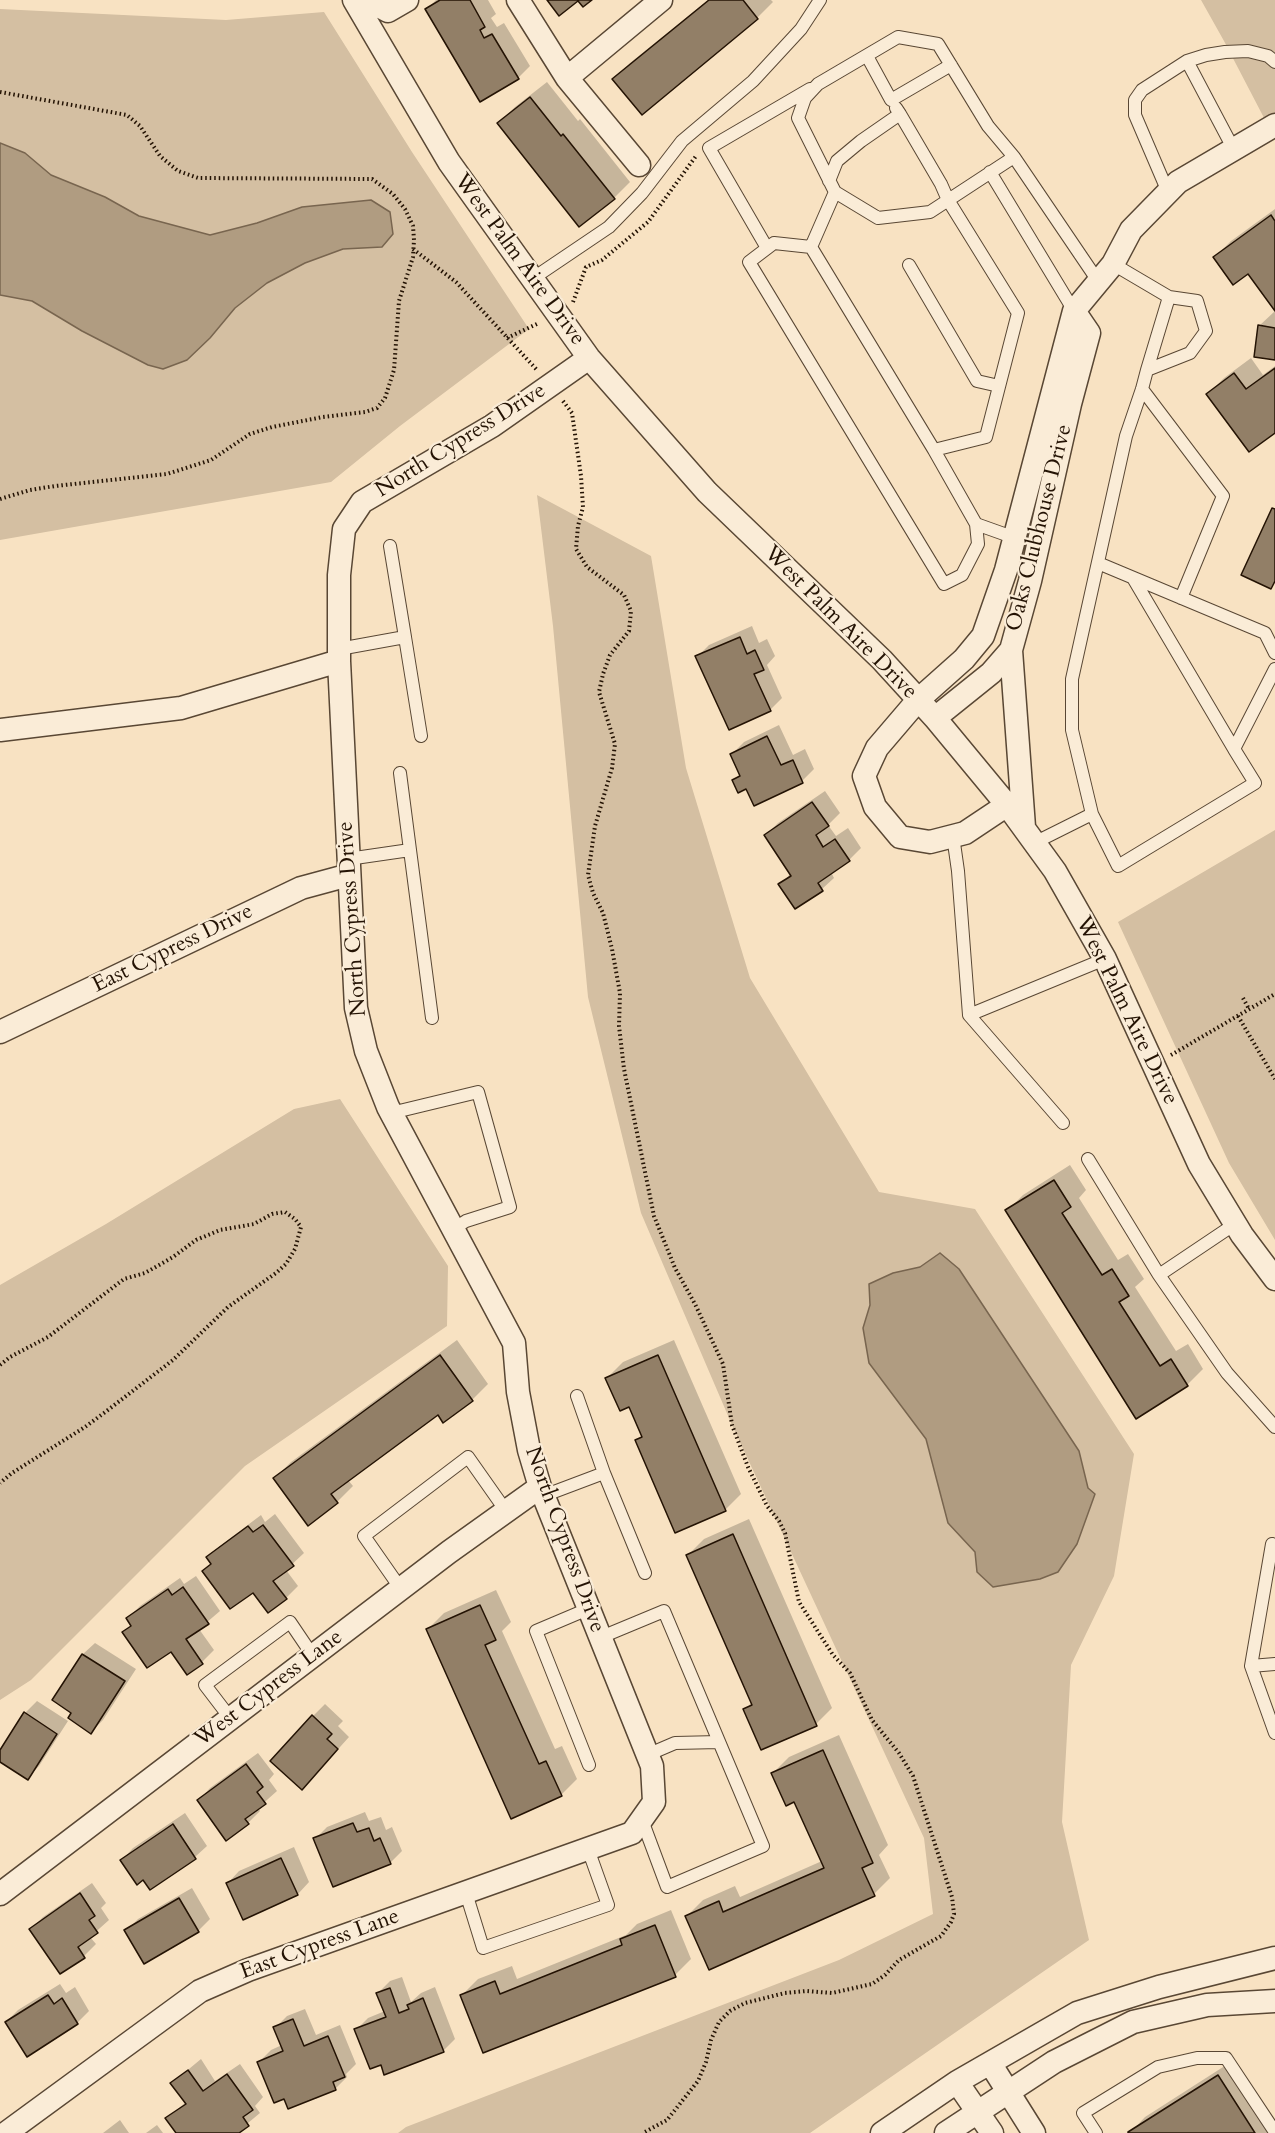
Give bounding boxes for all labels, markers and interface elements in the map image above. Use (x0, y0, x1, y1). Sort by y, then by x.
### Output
street label: West Palm Aire Drive (448, 169, 590, 351)
street label: North Cypress Drive (371, 378, 551, 504)
street label: Oaks Clubhouse Drive (1002, 422, 1078, 634)
street label: West Palm Aire Drive (758, 541, 922, 705)
street label: North Cypress Drive (333, 821, 373, 1017)
street label: East Cypress Drive (88, 899, 258, 999)
street label: West Palm Aire Drive (1069, 913, 1183, 1109)
street label: North Cypress Drive (518, 1444, 610, 1636)
street label: West Cypress Lane (190, 1625, 348, 1753)
street label: East Cypress Lane (237, 1904, 403, 1986)

